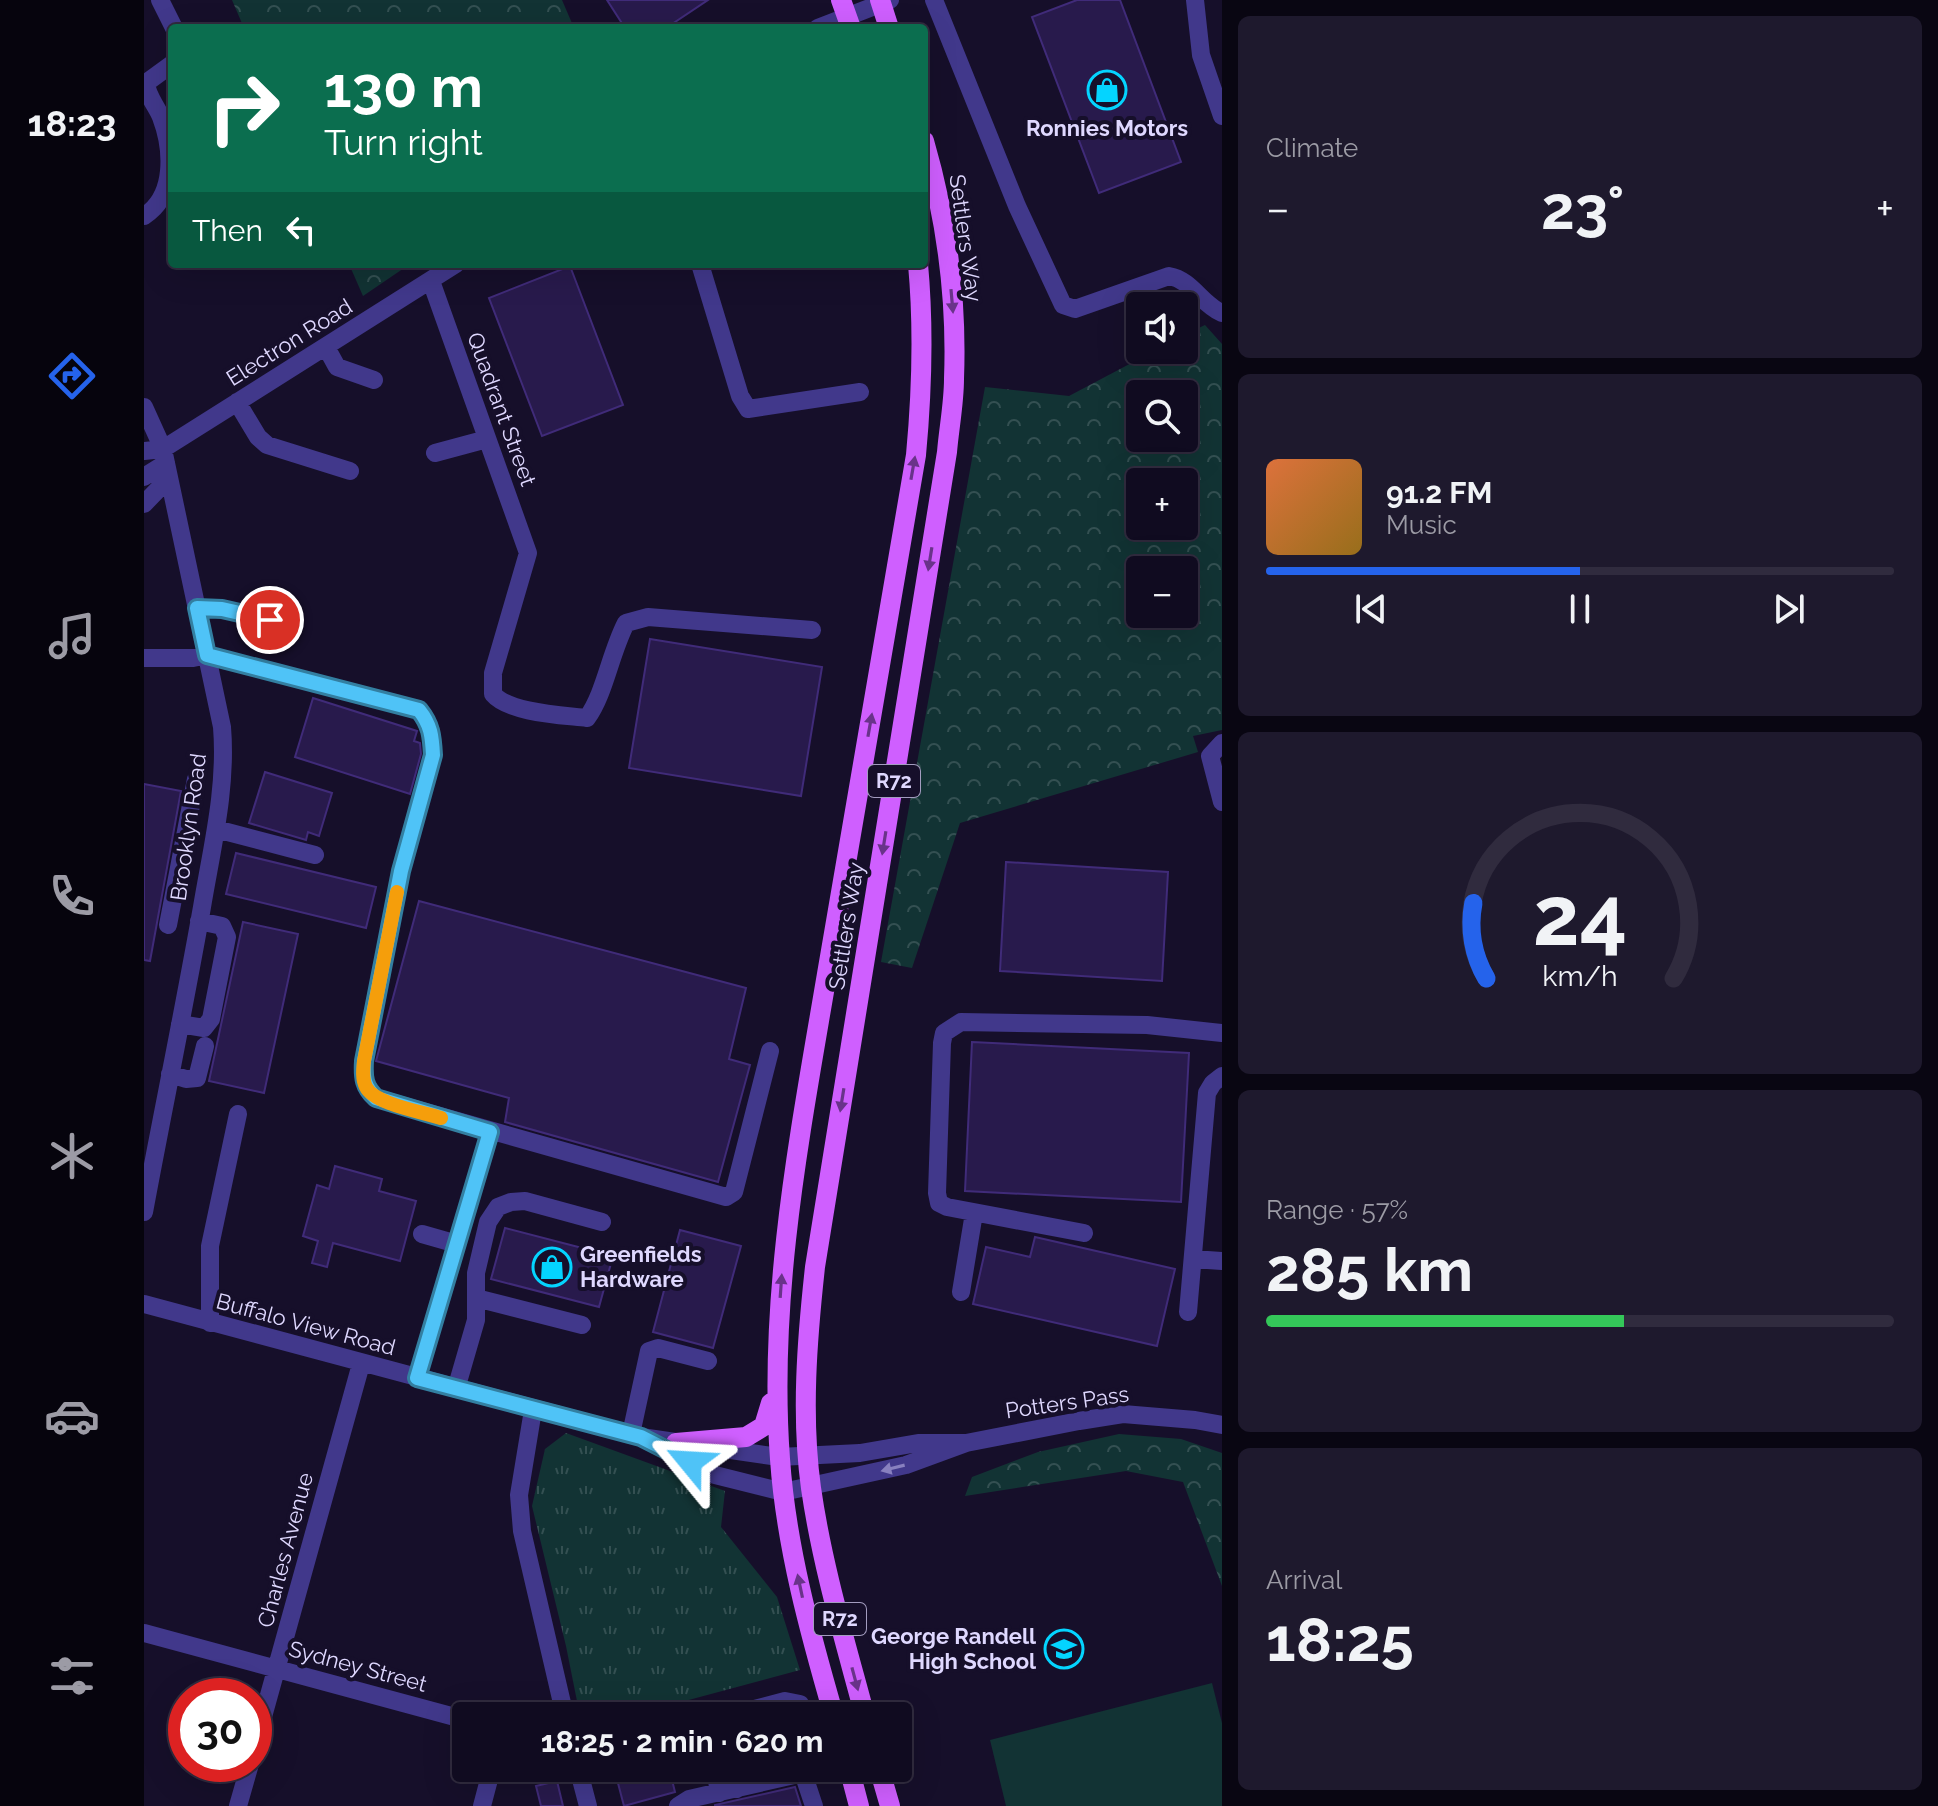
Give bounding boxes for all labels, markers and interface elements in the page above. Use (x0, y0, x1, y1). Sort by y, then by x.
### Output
text: 130 m (324, 54, 483, 120)
icon: right (192, 56, 296, 160)
shop icon: Ronnies Motors (1086, 69, 1128, 111)
text: 18:23 (28, 102, 116, 144)
place label: Ronnies Motors (1026, 115, 1188, 141)
text: Turn right (324, 121, 483, 163)
text: Climate (1266, 133, 1358, 163)
street label: Settlers Way (944, 173, 988, 303)
text: 23° (1541, 173, 1624, 243)
text: − (1266, 183, 1290, 234)
text: + (1876, 183, 1894, 234)
icon: left (279, 208, 323, 252)
text: Then (192, 213, 263, 248)
one-way arrow (946, 288, 959, 313)
map controls (1126, 292, 1198, 628)
button: sound (1126, 292, 1198, 364)
street label: Electron Road (221, 293, 357, 391)
street label: Quadrant Street (462, 329, 542, 490)
icon: directions (44, 348, 100, 404)
button: search (1126, 380, 1198, 452)
one-way arrow (908, 456, 920, 481)
button: + (1126, 468, 1198, 540)
text: 91.2 FM (1386, 475, 1493, 510)
text: Music (1386, 510, 1457, 540)
one-way arrow (923, 547, 935, 572)
button: − (1126, 556, 1198, 628)
pin (236, 586, 304, 654)
icon: previous (1349, 587, 1393, 631)
icon: pause (1558, 587, 1602, 631)
icon: next (1767, 587, 1811, 631)
icon: arrive (248, 598, 292, 642)
icon: music (44, 608, 100, 664)
one-way arrow (864, 712, 876, 737)
street label: Brooklyn Road (165, 752, 211, 902)
road number: R72 (868, 765, 920, 797)
one-way arrow (877, 831, 889, 856)
street label: Settlers Way (823, 860, 869, 991)
text: 24 (1533, 867, 1627, 964)
icon: phone (44, 868, 100, 924)
text: km/h (1542, 959, 1618, 993)
one-way arrow (835, 1087, 848, 1112)
icon: climate (44, 1128, 100, 1184)
text: Range · 57% (1266, 1195, 1408, 1225)
text: 285 km (1266, 1235, 1473, 1305)
place label: Greenfields Hardware (580, 1241, 702, 1292)
shop icon: Greenfields Hardware (531, 1246, 573, 1288)
one-way arrow (775, 1273, 788, 1298)
street label: Buffalo View Road (214, 1288, 398, 1360)
street label: Potters Pass (1003, 1380, 1131, 1424)
icon: car (44, 1388, 100, 1444)
position arrow (648, 1420, 732, 1504)
one-way arrow (880, 1463, 905, 1475)
street label: Charles Avenue (252, 1470, 318, 1630)
text: Arrival (1266, 1565, 1342, 1595)
one-way arrow (794, 1574, 806, 1599)
road number: R72 (814, 1603, 866, 1635)
text: 18:25 (1266, 1605, 1414, 1675)
place label: George Randell High School (871, 1623, 1037, 1674)
school or university icon: George Randell High School (1043, 1628, 1085, 1670)
street label: Sydney Street (286, 1635, 430, 1697)
icon: filters (44, 1648, 100, 1704)
one-way arrow (849, 1667, 862, 1691)
speed limit sign: 30 (168, 1678, 272, 1782)
text: 18:25 · 2 min · 620 m (541, 1724, 823, 1759)

